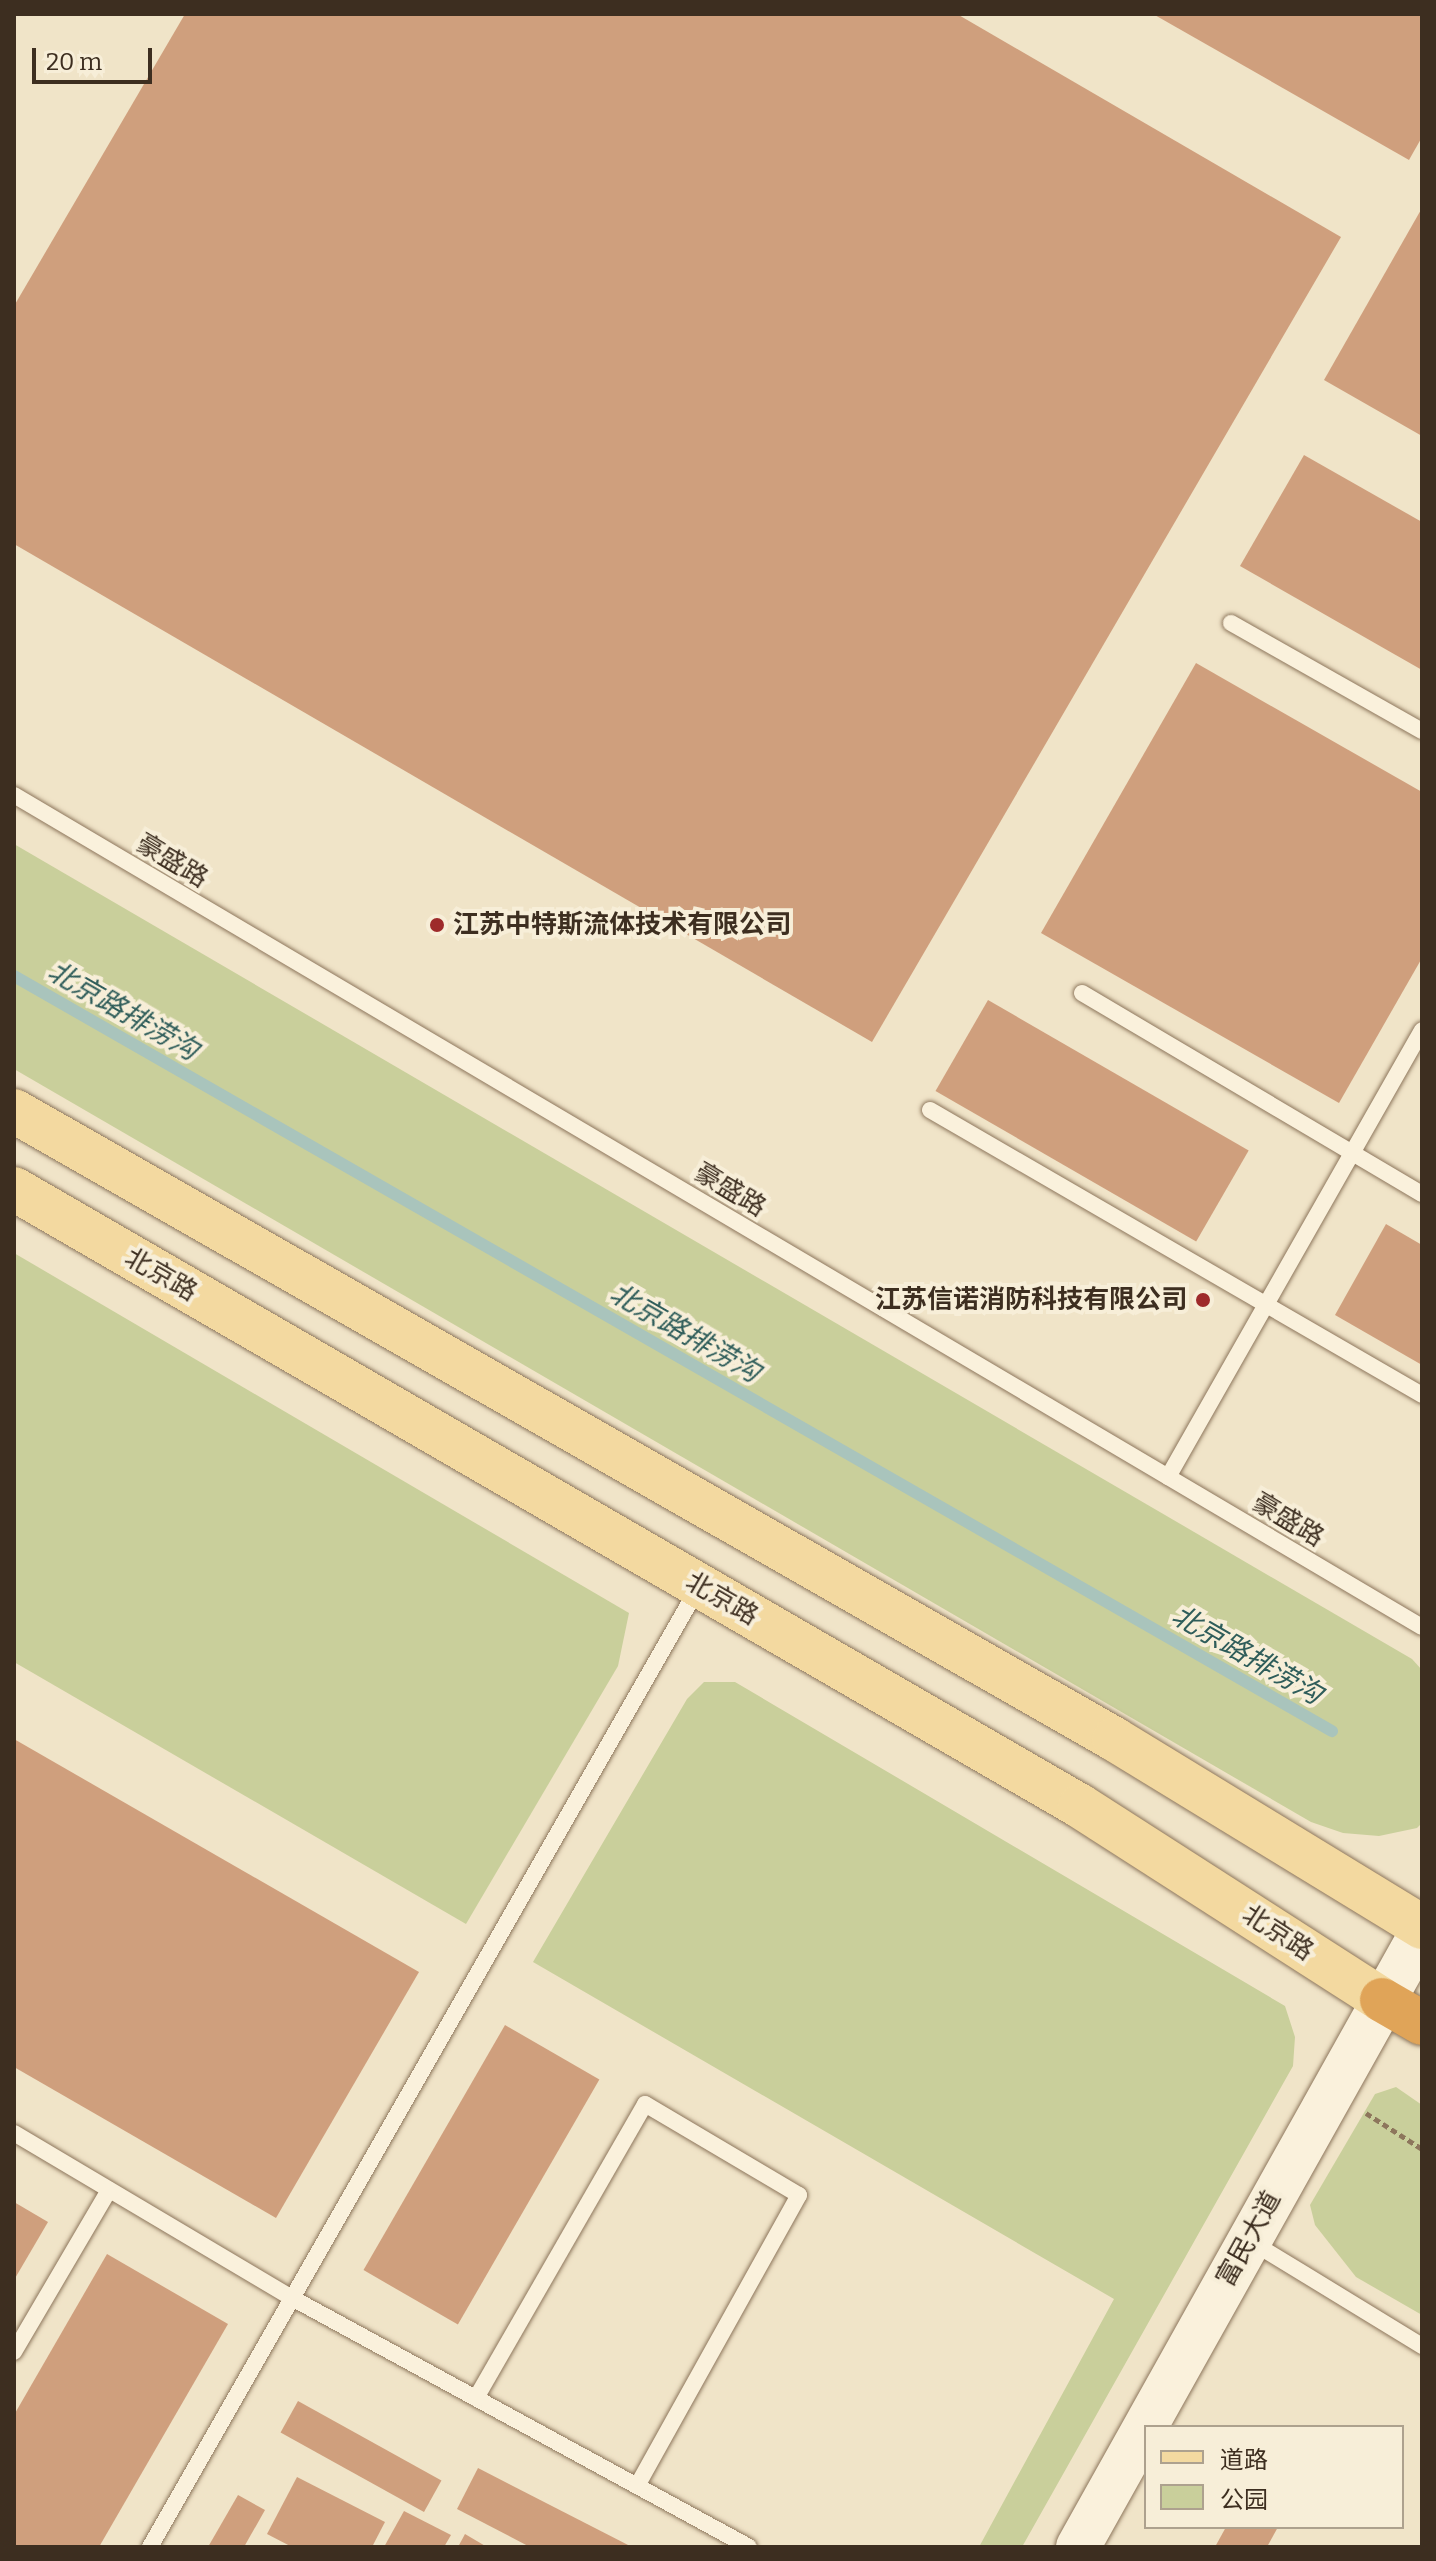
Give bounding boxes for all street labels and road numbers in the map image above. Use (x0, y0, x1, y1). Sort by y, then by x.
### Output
street label: 豪盛路 (131, 828, 213, 894)
street label: 豪盛路 (689, 1157, 771, 1223)
street label: 北京路 (119, 1242, 203, 1308)
street label: 豪盛路 (1247, 1487, 1329, 1553)
street label: 北京路 (680, 1566, 764, 1632)
street label: 北京路 (1237, 1899, 1319, 1967)
street label: 富民大道 (1210, 2186, 1288, 2292)

